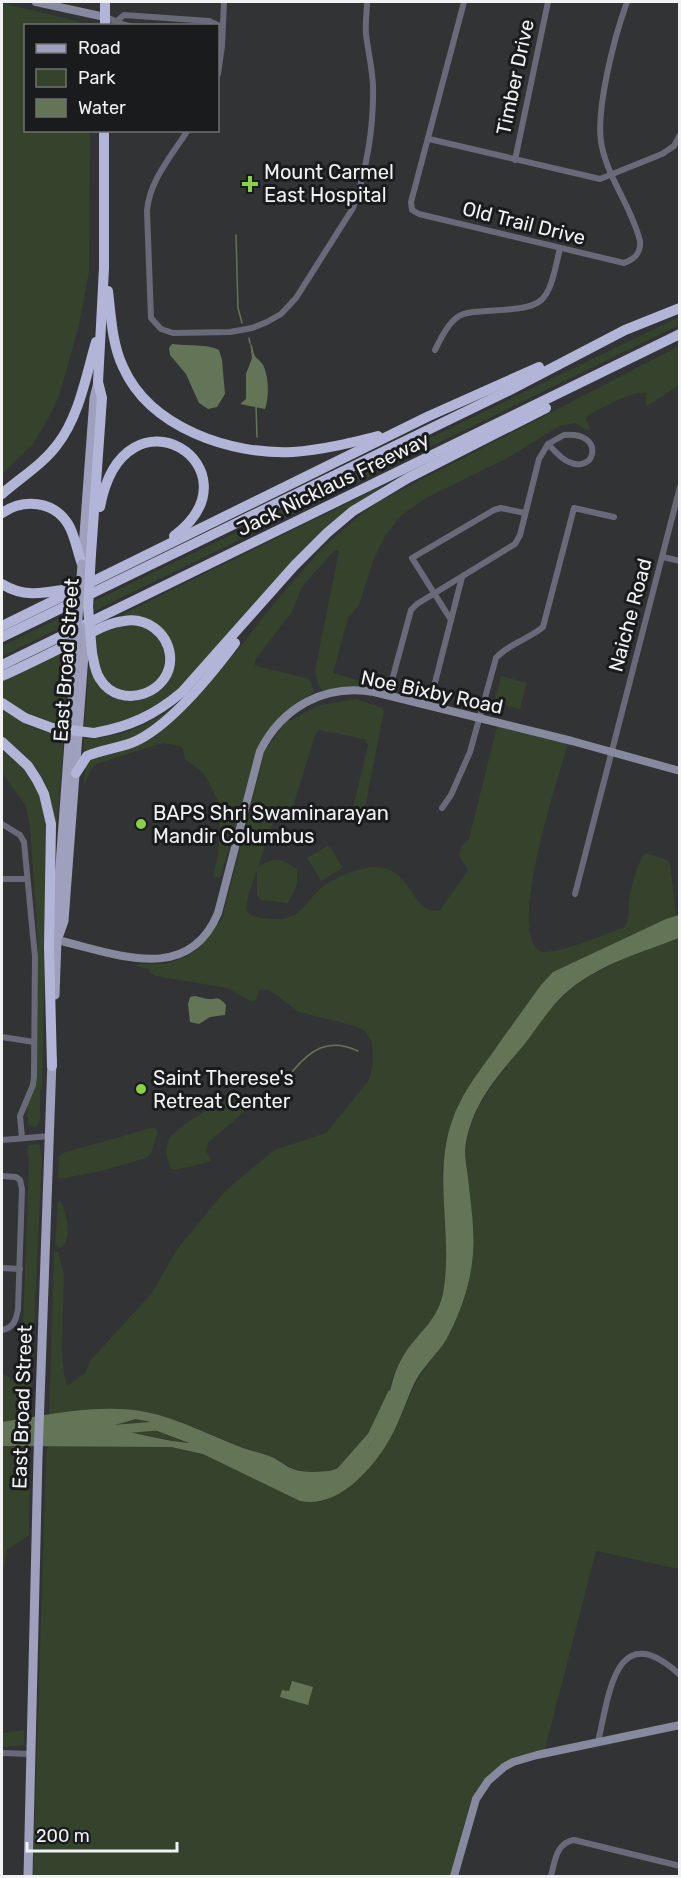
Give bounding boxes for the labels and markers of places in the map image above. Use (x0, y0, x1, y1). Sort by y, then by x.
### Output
place label: Mount Carmel East Hospital (264, 160, 394, 207)
marker: Mount Carmel East Hospital (241, 175, 259, 193)
place label: BAPS Shri Swaminarayan Mandir Columbus (153, 801, 389, 848)
marker: BAPS Shri Swaminarayan Mandir Columbus (134, 817, 148, 831)
place label: Saint Therese's Retreat Center (153, 1066, 294, 1113)
marker: Saint Therese's Retreat Center (134, 1082, 148, 1096)

